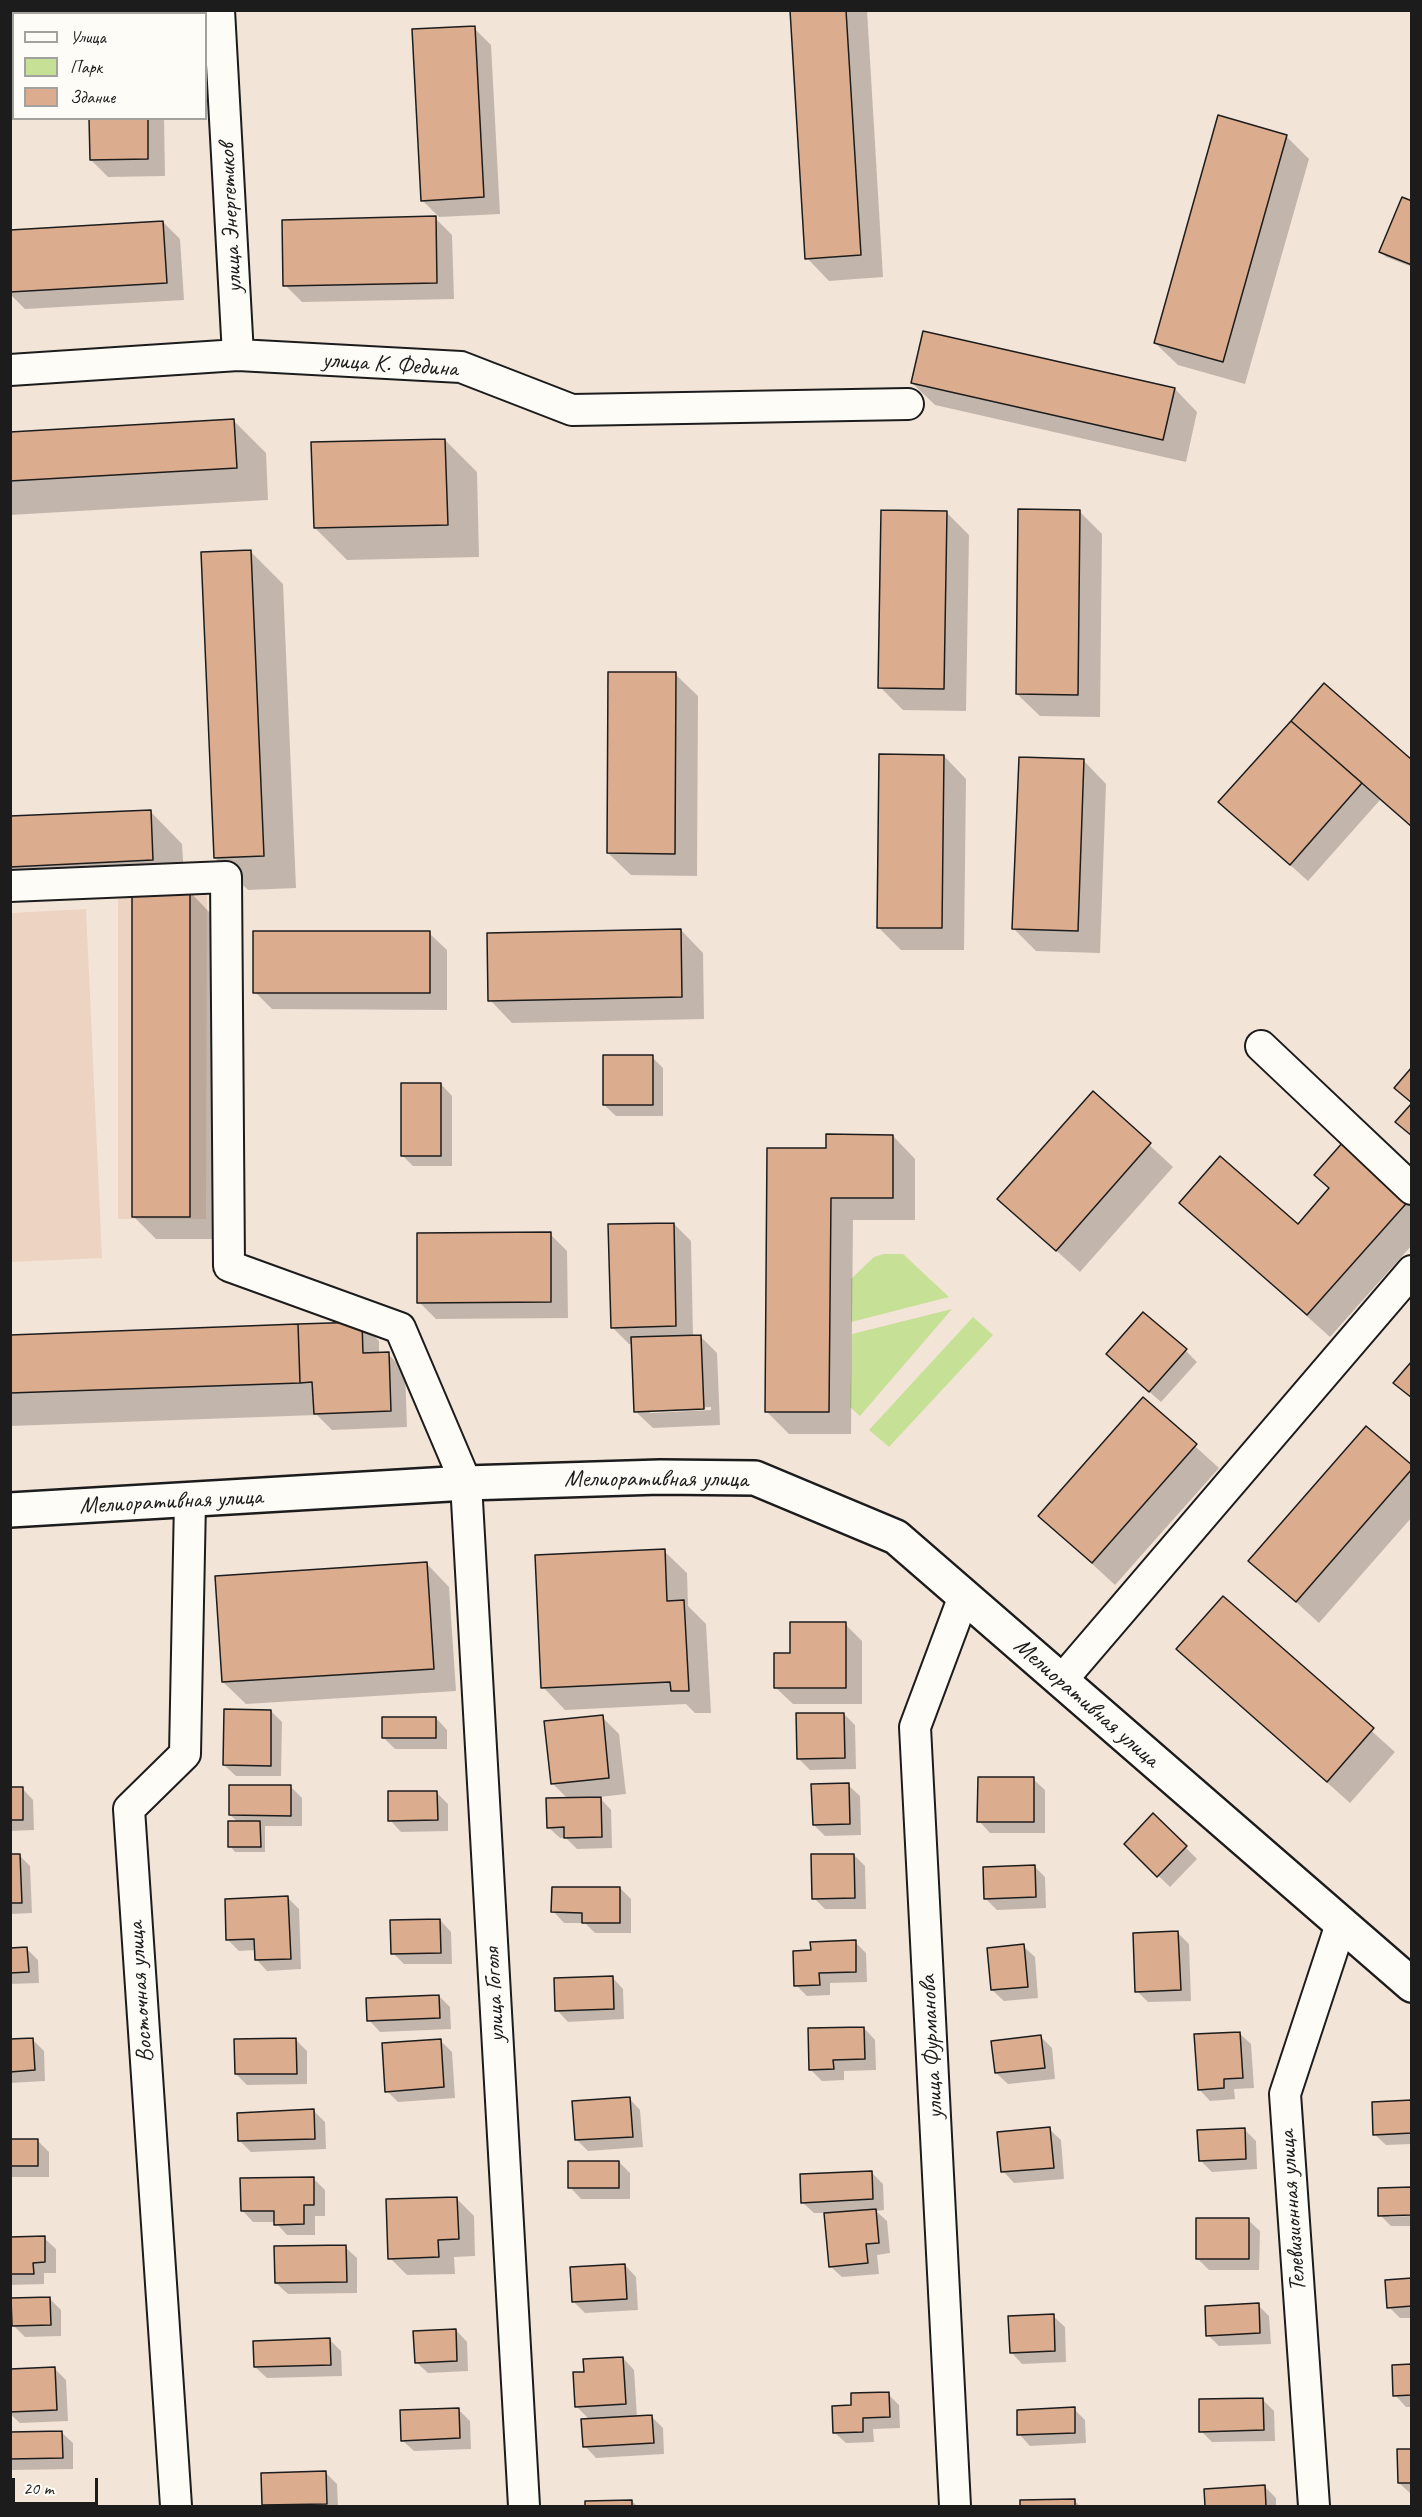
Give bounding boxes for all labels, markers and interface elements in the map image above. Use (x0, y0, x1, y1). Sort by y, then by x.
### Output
legend (12, 12, 207, 120)
text: Улица (70, 26, 106, 48)
text: Парк (70, 56, 102, 78)
text: Здание (70, 86, 115, 108)
street label: улица Энергетиков (213, 143, 249, 293)
street label: улица К. Федина (321, 346, 459, 384)
street label: Мелиоративная улица (564, 1466, 748, 1494)
street label: Мелиоративная улица (79, 1483, 263, 1521)
street label: Мелиоративная улица (1007, 1632, 1165, 1774)
street label: Восточная улица (122, 1921, 160, 2063)
street label: улица Гоголя (478, 1947, 512, 2043)
street label: улица Фурманова (914, 1974, 950, 2120)
street label: Телевизионная улица (1273, 2129, 1313, 2293)
scale bar (15, 2466, 100, 2504)
text: 20 m (23, 2477, 54, 2499)

